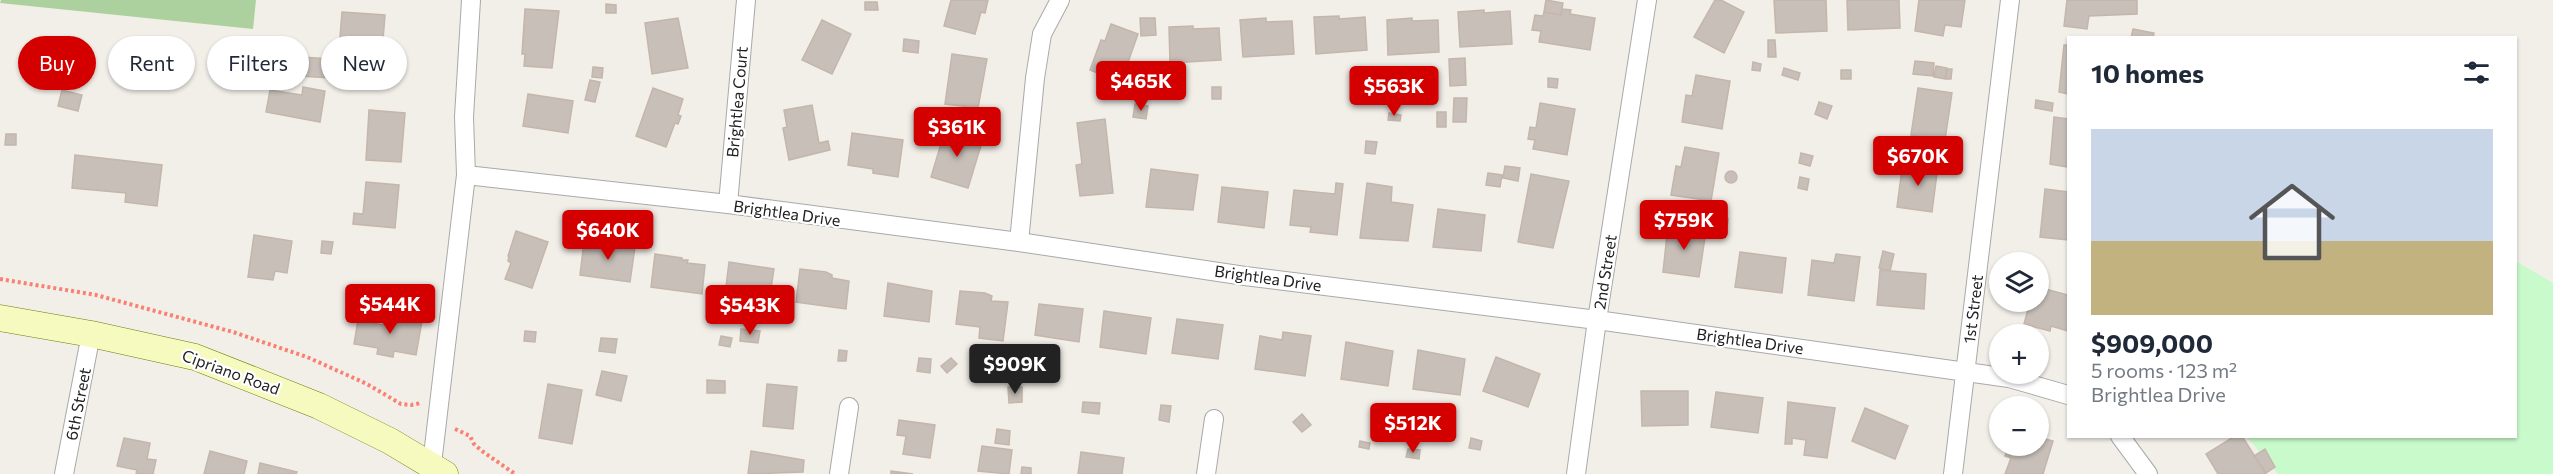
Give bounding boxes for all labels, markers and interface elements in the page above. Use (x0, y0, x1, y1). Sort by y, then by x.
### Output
chip: Buy (18, 36, 96, 90)
chip: Rent (108, 36, 195, 90)
chip: Filters (207, 36, 309, 90)
chip: New (321, 36, 407, 90)
street label: Brightlea Court (722, 45, 751, 158)
icon: filters (2460, 56, 2493, 89)
text: 10 homes (2091, 57, 2204, 88)
pin: $465K (1099, 61, 1183, 112)
pin: $563K (1352, 66, 1436, 117)
text: $465K (1110, 68, 1172, 92)
text: $563K (1364, 73, 1425, 97)
pin: $361K (915, 107, 999, 158)
text: $361K (928, 114, 986, 138)
pin: $670K (1876, 136, 1960, 187)
text: $670K (1887, 143, 1949, 167)
icon: home (2238, 168, 2346, 276)
street label: Brightlea Drive (732, 196, 842, 229)
pin: $759K (1642, 200, 1726, 251)
text: $759K (1654, 207, 1714, 231)
pin: $640K (566, 210, 650, 261)
text: $640K (576, 217, 640, 241)
street label: 2nd Street (1589, 233, 1620, 311)
map controls (1989, 252, 2049, 456)
button: layers (1989, 252, 2049, 312)
street label: Brightlea Drive (1213, 261, 1323, 294)
street label: 1st Street (1959, 273, 1986, 344)
pin: $544K (348, 284, 432, 335)
pin: $543K (708, 285, 792, 336)
text: $544K (359, 291, 421, 315)
text: $543K (719, 292, 781, 316)
street label: Brightlea Drive (1695, 324, 1805, 357)
button: + (1989, 324, 2049, 384)
text: $909,000 (2091, 327, 2213, 358)
pin: $909K (973, 344, 1057, 395)
street label: Cipriano Road (180, 345, 283, 398)
text: $909K (983, 351, 1047, 375)
text: 5 rooms · 123 m² (2091, 358, 2237, 382)
street label: 6th Street (61, 365, 94, 442)
text: Brightlea Drive (2091, 382, 2226, 406)
button: − (1989, 396, 2049, 456)
pin: $512K (1371, 403, 1455, 454)
text: $512K (1384, 410, 1442, 434)

